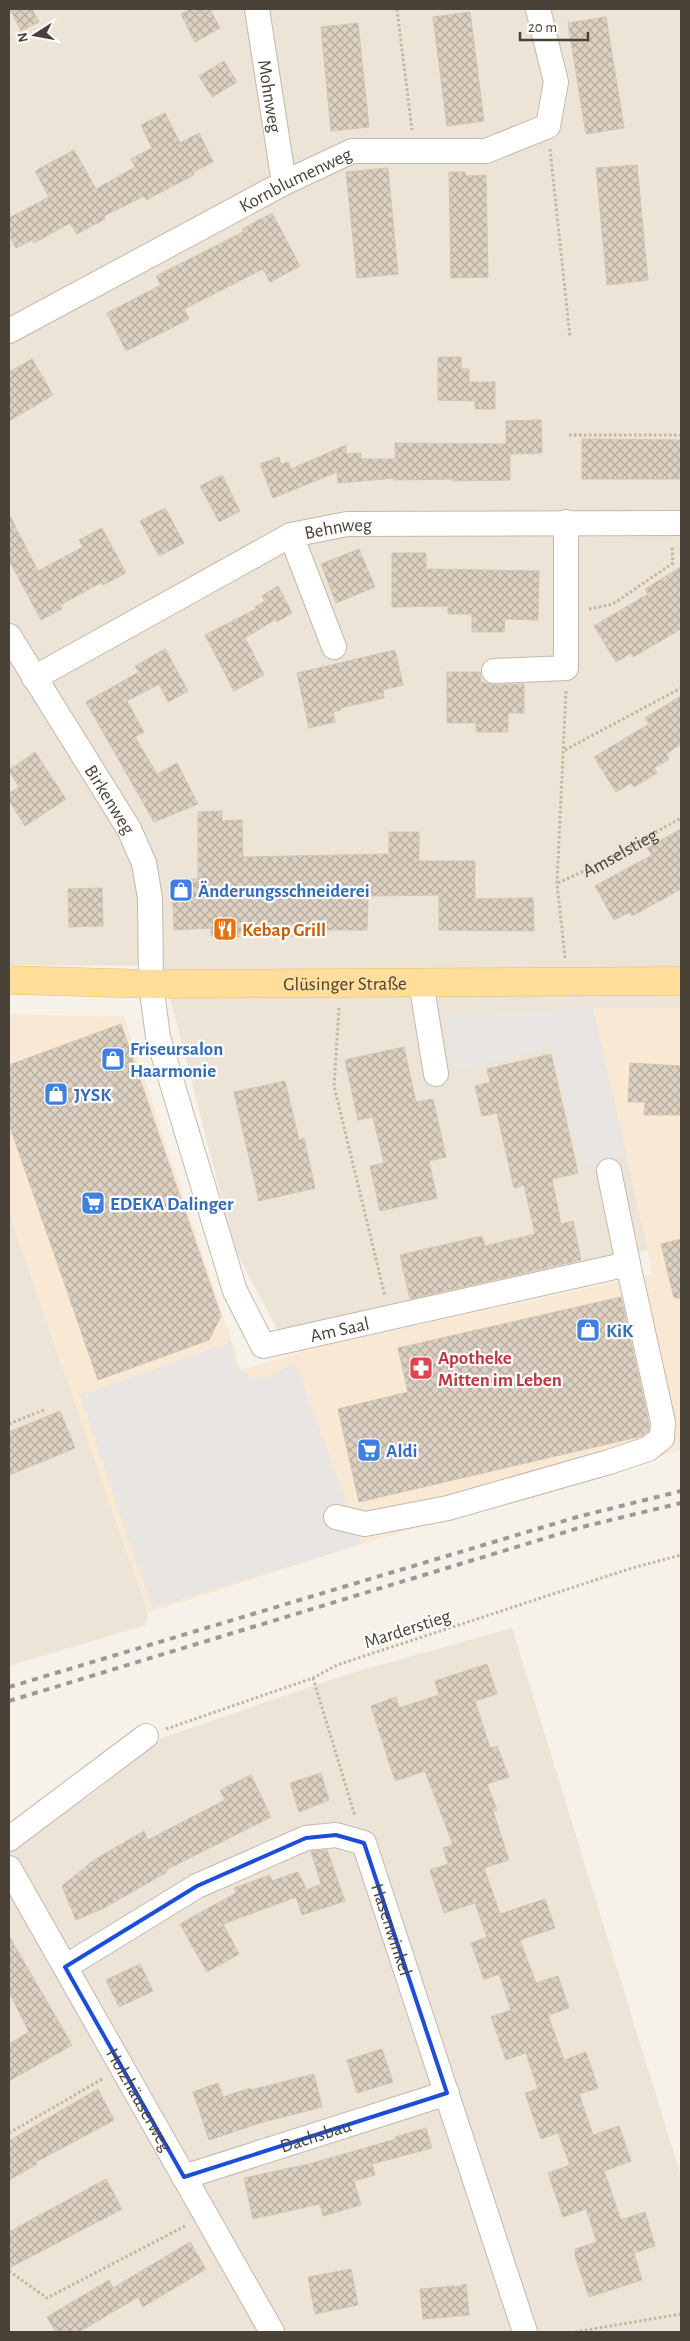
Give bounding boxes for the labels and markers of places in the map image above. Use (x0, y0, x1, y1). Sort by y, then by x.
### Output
shop icon: Änderungsschneiderei (168, 877, 194, 903)
place label: Änderungsschneiderei (198, 880, 370, 901)
restaurant icon: Kebap Grill (212, 916, 238, 942)
place label: Kebap Grill (242, 921, 326, 940)
place label: Friseursalon Haarmonie (130, 1040, 223, 1081)
shop icon: Friseursalon Haarmonie (100, 1046, 126, 1072)
shop icon: JYSK (43, 1081, 69, 1107)
place label: JYSK (74, 1086, 112, 1105)
supermarket icon: EDEKA Dalinger (80, 1190, 106, 1216)
place label: EDEKA Dalinger (110, 1195, 234, 1214)
shop icon: KiK (575, 1317, 601, 1343)
place label: KiK (606, 1322, 634, 1341)
place label: Apotheke Mitten im Leben (438, 1349, 562, 1390)
pharmacy icon: Apotheke Mitten im Leben (408, 1355, 434, 1381)
supermarket icon: Aldi (356, 1437, 382, 1463)
place label: Aldi (386, 1442, 418, 1461)

